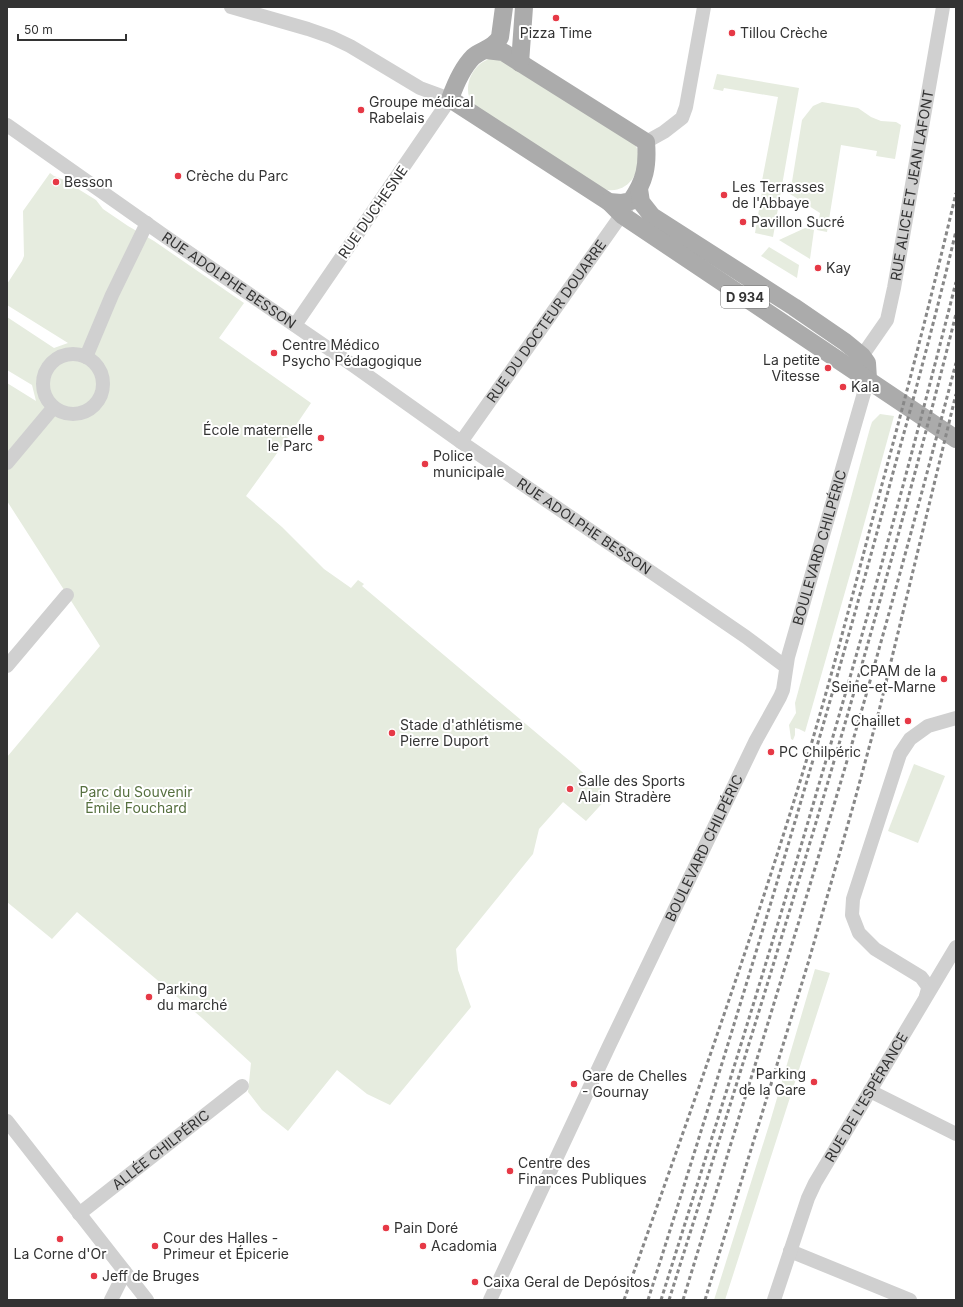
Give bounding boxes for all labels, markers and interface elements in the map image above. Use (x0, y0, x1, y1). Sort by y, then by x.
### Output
marker: Pizza Time (551, 13, 561, 23)
scale bar (18, 16, 126, 42)
text: 50 m (24, 22, 53, 37)
place label: Pizza Time (520, 24, 592, 41)
place label: Tillou Crèche (740, 24, 828, 41)
marker: Tillou Crèche (727, 28, 737, 38)
street label: RUE ALICE ET JEAN LAFONT (886, 88, 936, 282)
place label: Groupe médical Rabelais (369, 93, 474, 126)
marker: Groupe médical Rabelais (356, 105, 366, 115)
street label: RUE DUCHESNE (334, 162, 411, 261)
place label: Crèche du Parc (186, 167, 288, 184)
marker: Crèche du Parc (173, 171, 183, 181)
place label: Besson (64, 173, 113, 190)
marker: Besson (51, 177, 61, 187)
place label: Les Terrasses de l'Abbaye (732, 178, 824, 211)
marker: Les Terrasses de l'Abbaye (719, 190, 729, 200)
place label: Pavillon Sucré (751, 213, 845, 230)
marker: Pavillon Sucré (738, 217, 748, 227)
street label: RUE ADOLPHE BESSON (159, 228, 300, 332)
street label: RUE DU DOCTEUR DOUARRE (483, 236, 609, 405)
place label: Kay (826, 259, 851, 276)
marker: Kay (813, 263, 823, 273)
road number: D 934 (721, 286, 769, 308)
place label: Centre Médico Psycho Pédagogique (282, 336, 422, 369)
marker: Centre Médico Psycho Pédagogique (269, 348, 279, 358)
place label: La petite Vitesse (763, 351, 820, 384)
marker: La petite Vitesse (823, 363, 833, 373)
place label: Kala (851, 378, 880, 395)
marker: Kala (838, 382, 848, 392)
place label: École maternelle le Parc (203, 421, 313, 454)
marker: École maternelle le Parc (316, 433, 326, 443)
place label: Police municipale (433, 447, 505, 480)
marker: Police municipale (420, 459, 430, 469)
street label: BOULEVARD CHILPÉRIC (789, 468, 849, 627)
street label: RUE ADOLPHE BESSON (514, 474, 655, 578)
place label: CPAM de la Seine-et-Marne (831, 662, 936, 695)
marker: CPAM de la Seine-et-Marne (939, 674, 949, 684)
place label: Chaillet (851, 712, 900, 729)
place label: Stade d'athlétisme Pierre Duport (400, 716, 523, 749)
marker: Chaillet (903, 716, 913, 726)
marker: Stade d'athlétisme Pierre Duport (387, 728, 397, 738)
place label: PC Chilpéric (779, 743, 861, 760)
marker: PC Chilpéric (766, 747, 776, 757)
place label: Salle des Sports Alain Stradère (578, 772, 685, 805)
street label: BOULEVARD CHILPÉRIC (661, 772, 746, 924)
park label: Parc du Souvenir Émile Fouchard (80, 783, 192, 816)
marker: Salle des Sports Alain Stradère (565, 784, 575, 794)
place label: Parking du marché (157, 980, 227, 1013)
marker: Parking du marché (144, 992, 154, 1002)
street label: RUE DE L'ESPÉRANCE (821, 1029, 911, 1165)
place label: Parking de la Gare (739, 1065, 806, 1098)
place label: Gare de Chelles - Gournay (582, 1067, 687, 1100)
marker: Parking de la Gare (809, 1077, 819, 1087)
marker: Gare de Chelles - Gournay (569, 1079, 579, 1089)
street label: ALLÉE CHILPÉRIC (108, 1106, 213, 1193)
place label: Centre des Finances Publiques (518, 1154, 647, 1187)
marker: Centre des Finances Publiques (505, 1166, 515, 1176)
place label: Pain Doré (394, 1219, 458, 1236)
marker: Pain Doré (381, 1223, 391, 1233)
place label: Cour des Halles - Primeur et Épicerie (163, 1229, 289, 1262)
marker: La Corne d'Or (55, 1234, 65, 1244)
place label: Acadomia (431, 1237, 497, 1254)
marker: Cour des Halles - Primeur et Épicerie (150, 1241, 160, 1251)
marker: Acadomia (418, 1241, 428, 1251)
place label: La Corne d'Or (14, 1245, 106, 1262)
place label: Jeff de Bruges (102, 1267, 199, 1284)
marker: Jeff de Bruges (89, 1271, 99, 1281)
place label: Caixa Geral de Depósitos (483, 1273, 650, 1290)
marker: Caixa Geral de Depósitos (470, 1277, 480, 1287)

